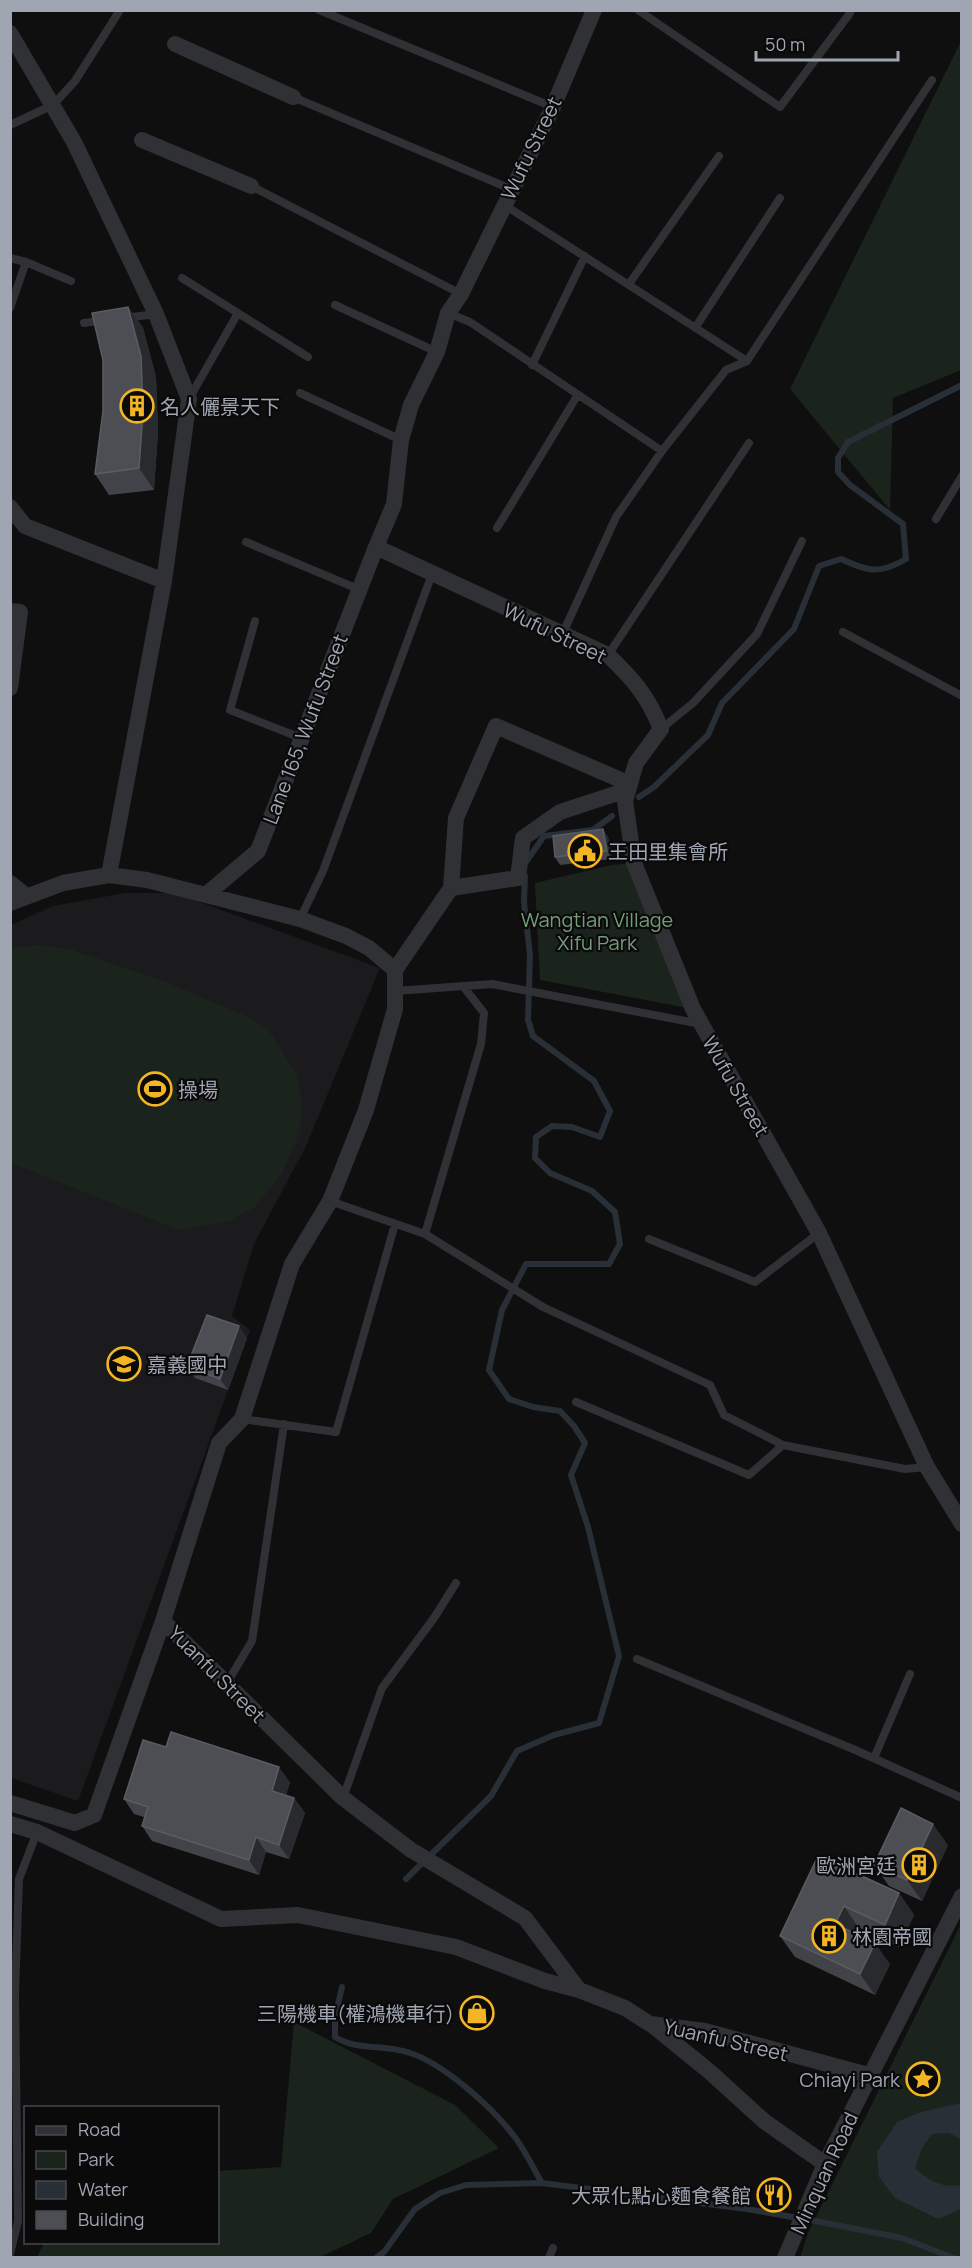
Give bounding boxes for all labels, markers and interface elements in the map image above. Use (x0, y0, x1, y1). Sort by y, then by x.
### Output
scale bar (756, 24, 898, 62)
text: 50 m (765, 32, 805, 56)
street label: Wufu Street (494, 92, 568, 204)
building icon: 名人儷景天下 (119, 388, 155, 424)
place label: 名人儷景天下 (160, 393, 280, 420)
street label: Wufu Street (499, 596, 611, 670)
street label: Lane 165, Wufu Street (256, 630, 354, 828)
public building icon: 王田里集會所 (567, 833, 603, 869)
place label: 王田里集會所 (608, 838, 728, 865)
park label: Wangtian Village Xifu Park (521, 906, 673, 956)
street label: Wufu Street (696, 1031, 776, 1141)
sports icon: 操場 (137, 1071, 173, 1107)
place label: 操場 (178, 1076, 218, 1103)
school or university icon: 嘉義國中 (106, 1346, 142, 1382)
place label: 嘉義國中 (147, 1351, 227, 1378)
street label: Yuanfu Street (163, 1620, 271, 1728)
building icon: 歐洲宮廷 (901, 1847, 937, 1883)
place label: 歐洲宮廷 (816, 1852, 896, 1879)
building icon: 林園帝國 (811, 1918, 847, 1954)
place label: 林園帝國 (852, 1923, 932, 1950)
shop icon: 三陽機車(權鴻機車行) (459, 1995, 495, 2031)
place label: 三陽機車(權鴻機車行) (257, 2000, 454, 2027)
street label: Yuanfu Street (661, 2013, 791, 2067)
place icon: Chiayi Park (905, 2061, 941, 2097)
place label: Chiayi Park (800, 2066, 901, 2093)
legend (24, 2106, 219, 2244)
street label: Minquan Road (784, 2108, 864, 2238)
text: Road (78, 2117, 121, 2141)
text: Park (78, 2147, 115, 2171)
text: Water (78, 2177, 128, 2201)
restaurant icon: 大眾化點心麵食餐館 (756, 2177, 792, 2213)
place label: 大眾化點心麵食餐館 (571, 2182, 751, 2209)
text: Building (78, 2207, 144, 2231)

